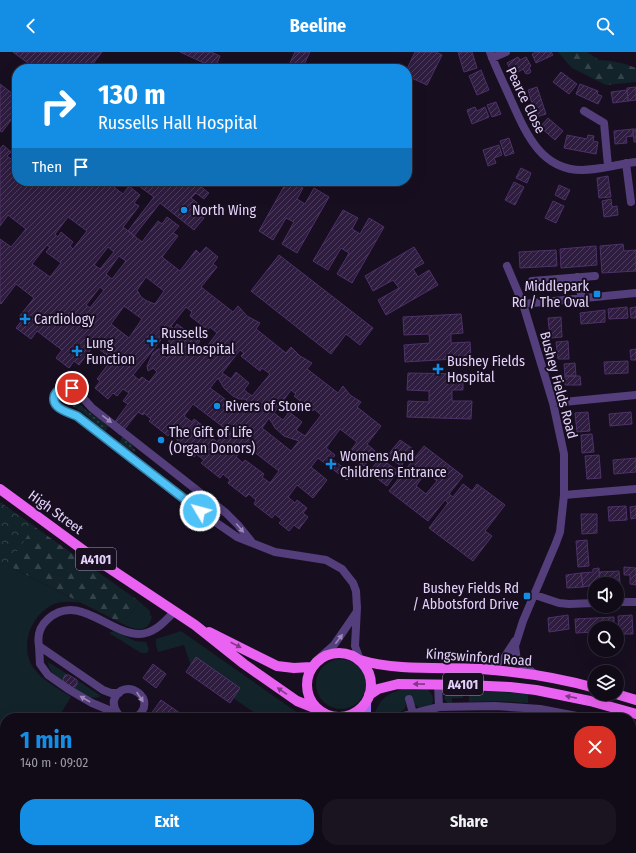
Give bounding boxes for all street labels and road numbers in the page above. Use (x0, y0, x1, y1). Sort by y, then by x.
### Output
street label: Pearce Close (502, 64, 549, 136)
street label: Bushey Fields Road (536, 330, 581, 441)
street label: High Street (25, 487, 87, 538)
road number: A4101 (76, 548, 116, 570)
street label: Kingswinford Road (425, 645, 533, 670)
road number: A4101 (443, 673, 483, 695)

